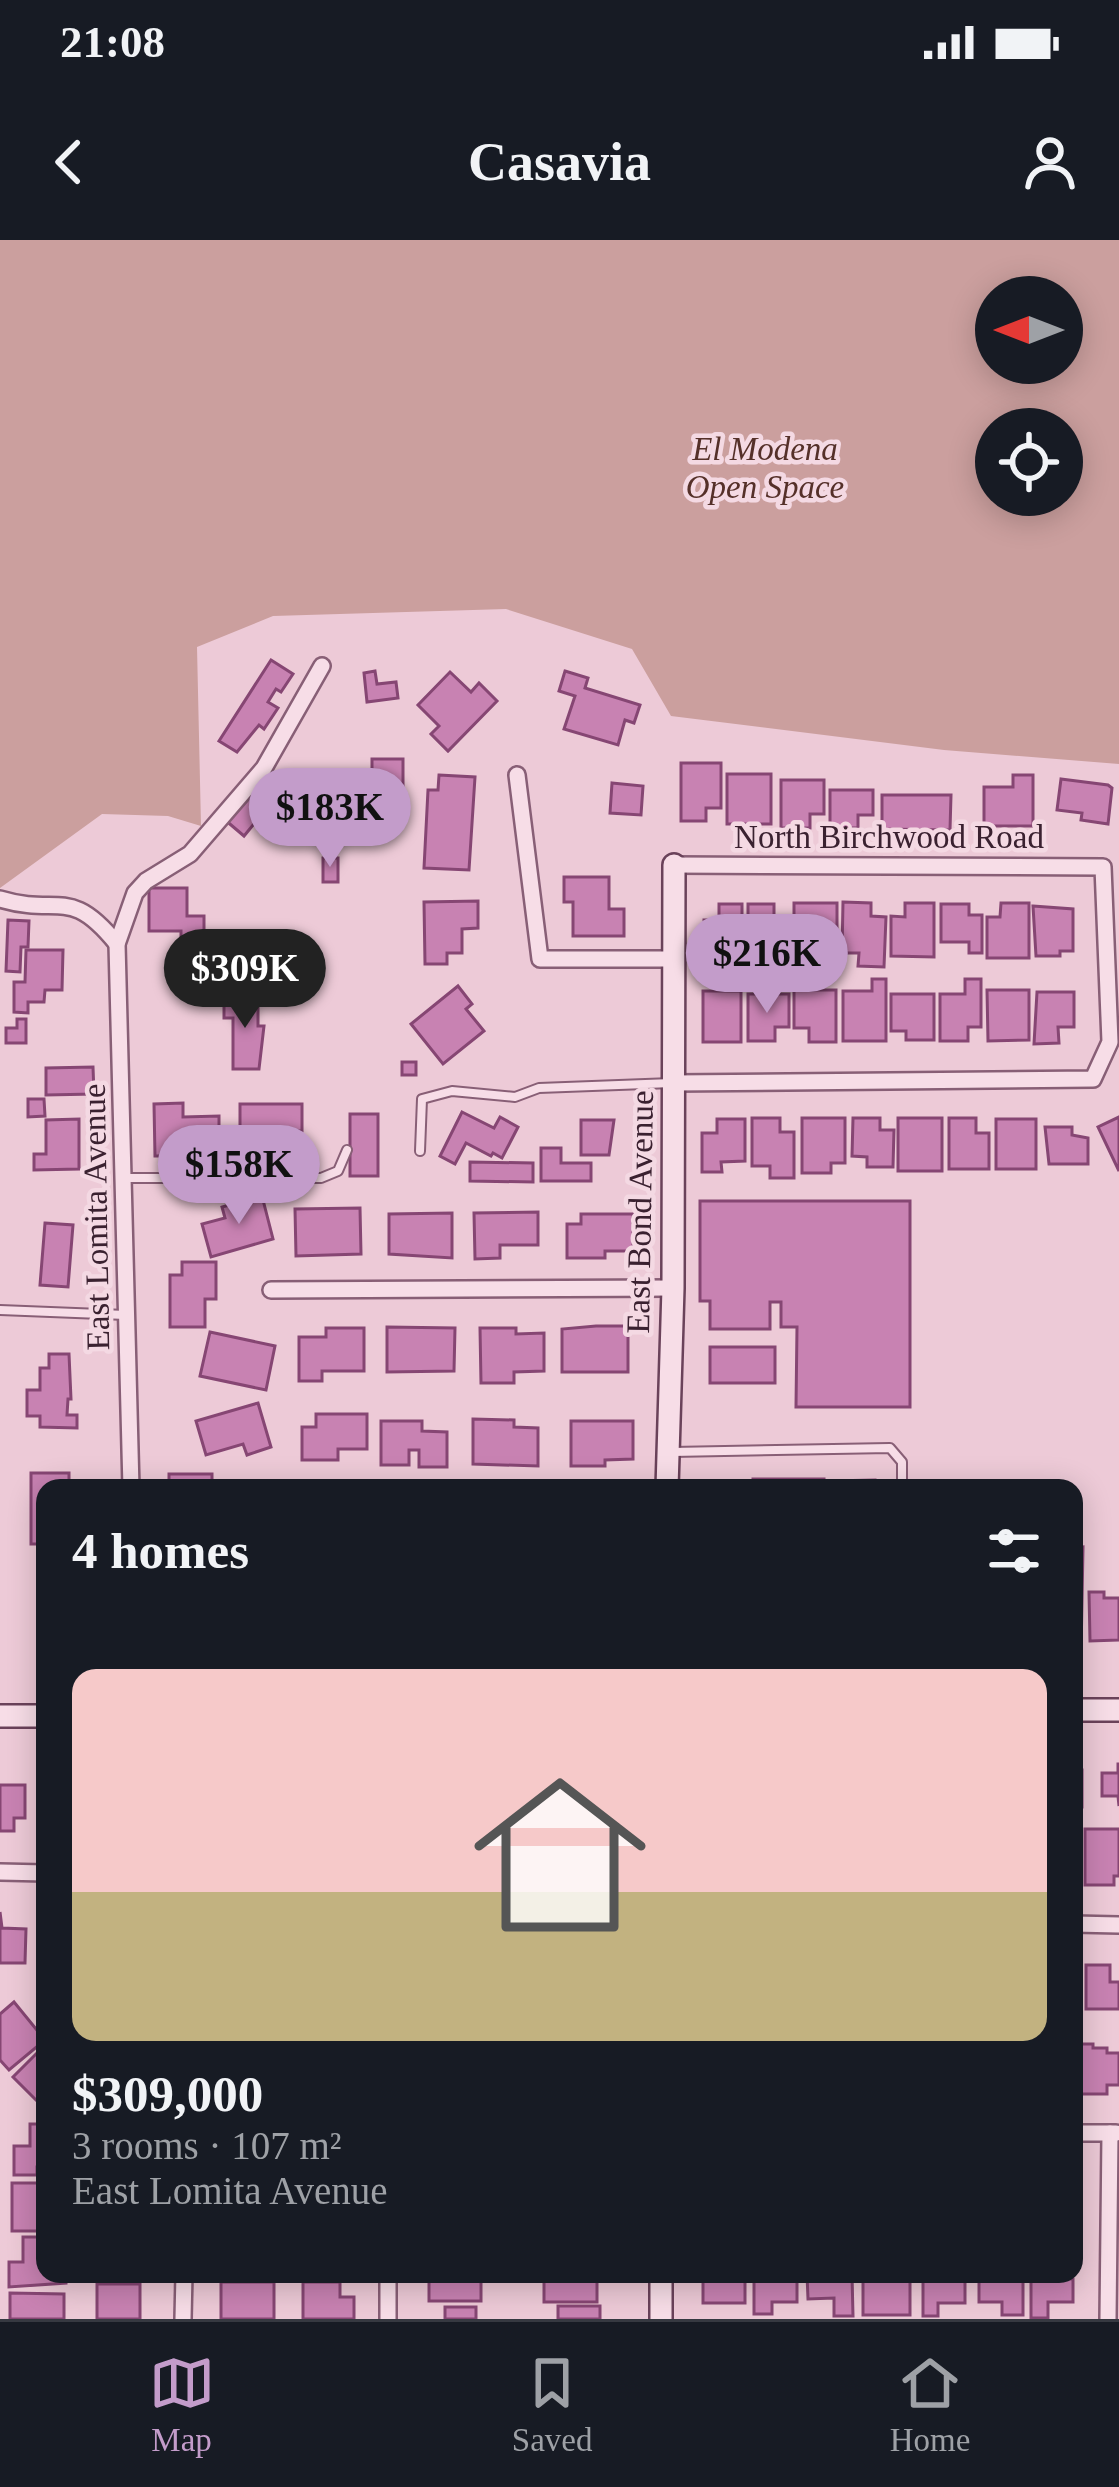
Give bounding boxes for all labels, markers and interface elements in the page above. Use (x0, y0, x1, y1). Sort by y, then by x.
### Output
text: 21:08 (60, 17, 165, 67)
icon: back (36, 129, 102, 195)
icon: person (1017, 129, 1083, 195)
text: Casavia (468, 132, 651, 192)
north arrow (975, 276, 1083, 384)
map controls (975, 276, 1083, 516)
button: locate (975, 408, 1083, 516)
park label: El Modena Open Space (686, 431, 844, 505)
pin: $183K (246, 768, 414, 870)
text: $183K (276, 785, 384, 828)
street label: North Birchwood Road (734, 819, 1044, 855)
pin: $216K (683, 914, 851, 1016)
pin: $309K (161, 929, 329, 1031)
text: $216K (713, 931, 821, 974)
text: $309K (191, 946, 299, 989)
street label: East Lomita Avenue (76, 1083, 116, 1351)
street label: East Bond Avenue (620, 1090, 660, 1334)
pin: $158K (155, 1125, 323, 1227)
text: $158K (185, 1142, 293, 1185)
icon: filters (981, 1518, 1047, 1584)
text: 4 homes (72, 1523, 249, 1579)
icon: home (452, 1747, 668, 1963)
text: $309,000 (72, 2066, 263, 2122)
text: 3 rooms · 107 m² (72, 2124, 342, 2167)
text: East Lomita Avenue (72, 2169, 388, 2212)
tab: Map (149, 2350, 215, 2459)
tab: Saved (512, 2350, 592, 2459)
tab: Home (890, 2350, 970, 2459)

